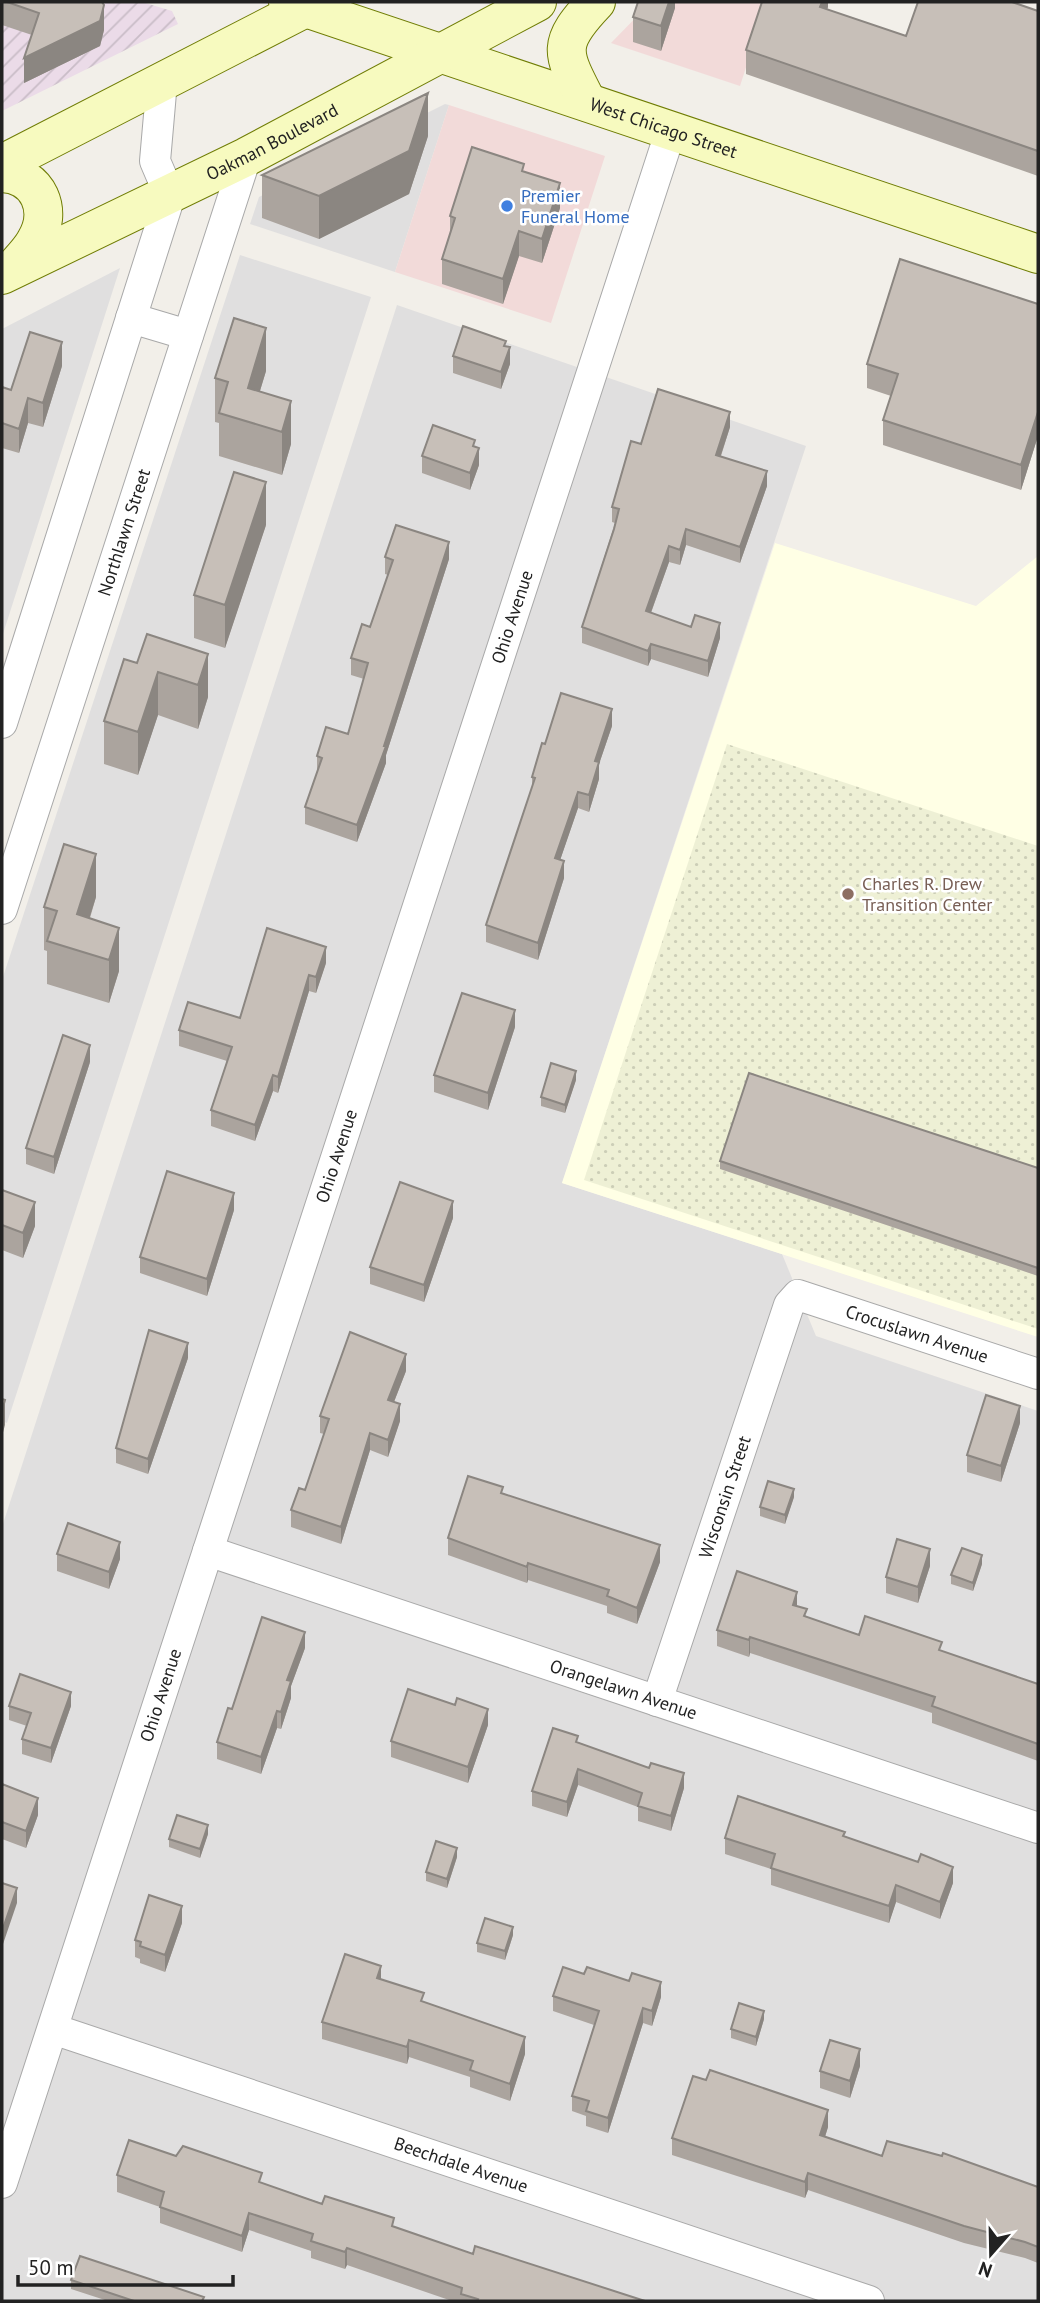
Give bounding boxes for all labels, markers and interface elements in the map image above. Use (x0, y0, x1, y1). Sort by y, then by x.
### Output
street label: West Chicago Street (587, 92, 740, 163)
street label: Oakman Boulevard (202, 98, 342, 186)
place label: Premier Funeral Home (521, 184, 630, 228)
marker: Premier Funeral Home (499, 198, 515, 214)
street label: Northlawn Street (92, 466, 155, 599)
street label: Ohio Avenue (486, 567, 538, 667)
place label: Charles R. Drew Transition Center (862, 872, 992, 916)
marker: Charles R. Drew Transition Center (840, 886, 856, 902)
street label: Ohio Avenue (310, 1106, 362, 1206)
street label: Crocuslawn Avenue (843, 1299, 991, 1368)
street label: Wisconsin Street (693, 1433, 756, 1561)
street label: Ohio Avenue (134, 1645, 186, 1745)
street label: Orangelawn Avenue (547, 1654, 700, 1724)
street label: Beechdale Avenue (391, 2131, 531, 2198)
north arrow (956, 2219, 1026, 2289)
scale bar (18, 2244, 233, 2288)
text: 50 m (28, 2254, 74, 2281)
text: N (975, 2257, 995, 2283)

